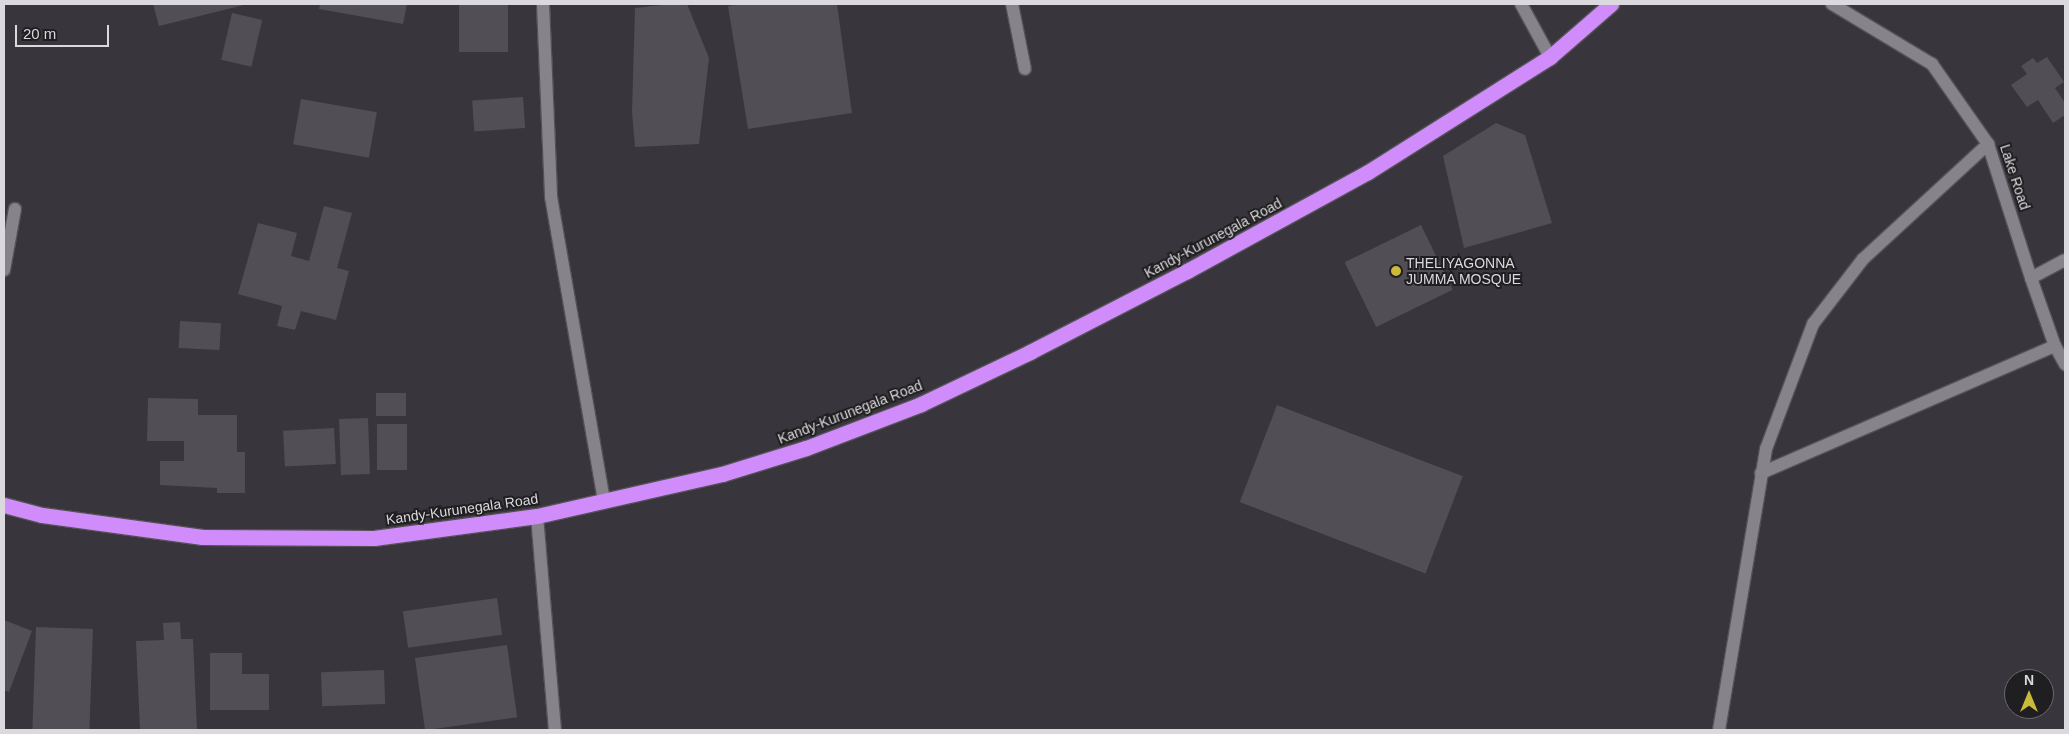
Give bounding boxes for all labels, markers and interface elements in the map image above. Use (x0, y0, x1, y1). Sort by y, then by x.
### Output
scale bar (18, 15, 111, 47)
text: 20 m (23, 25, 56, 42)
street label: Lake Road (1997, 142, 2033, 212)
street label: Kandy-Kurunegala Road (1141, 195, 1285, 281)
place label: THELIYAGONNA JUMMA MOSQUE (1406, 255, 1522, 288)
marker: THELIYAGONNA JUMMA MOSQUE (1390, 265, 1402, 277)
street label: Kandy-Kurunegala Road (775, 377, 925, 447)
street label: Kandy-Kurunegala Road (385, 490, 539, 528)
north arrow (2004, 669, 2054, 719)
text: N (2024, 672, 2034, 688)

